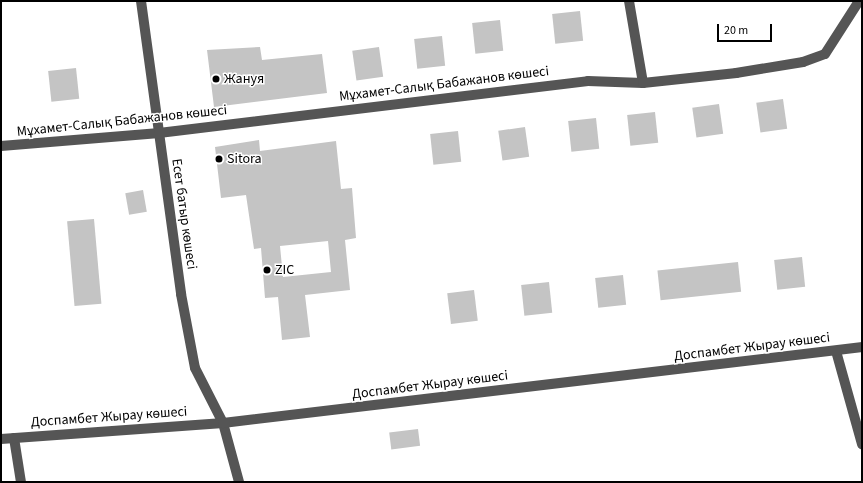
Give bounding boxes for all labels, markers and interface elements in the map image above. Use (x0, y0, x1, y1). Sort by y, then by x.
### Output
scale bar (719, 16, 774, 42)
text: 20 m (724, 22, 748, 39)
street label: Мұхамет-Салық Бабажанов көшесі (338, 63, 550, 105)
place label: Жануя (224, 71, 264, 87)
marker: Жануя (211, 74, 221, 84)
street label: Мұхамет-Салық Бабажанов көшесі (16, 102, 228, 140)
place label: Sitora (227, 151, 262, 167)
marker: Sitora (214, 154, 224, 164)
street label: Есет батыр көшесі (168, 158, 200, 270)
place label: ZIC (275, 262, 294, 278)
marker: ZIC (262, 265, 272, 275)
street label: Доспамбет Жырау көшесі (673, 329, 831, 365)
street label: Доспамбет Жырау көшесі (351, 367, 509, 403)
street label: Доспамбет Жырау көшесі (30, 403, 188, 431)

